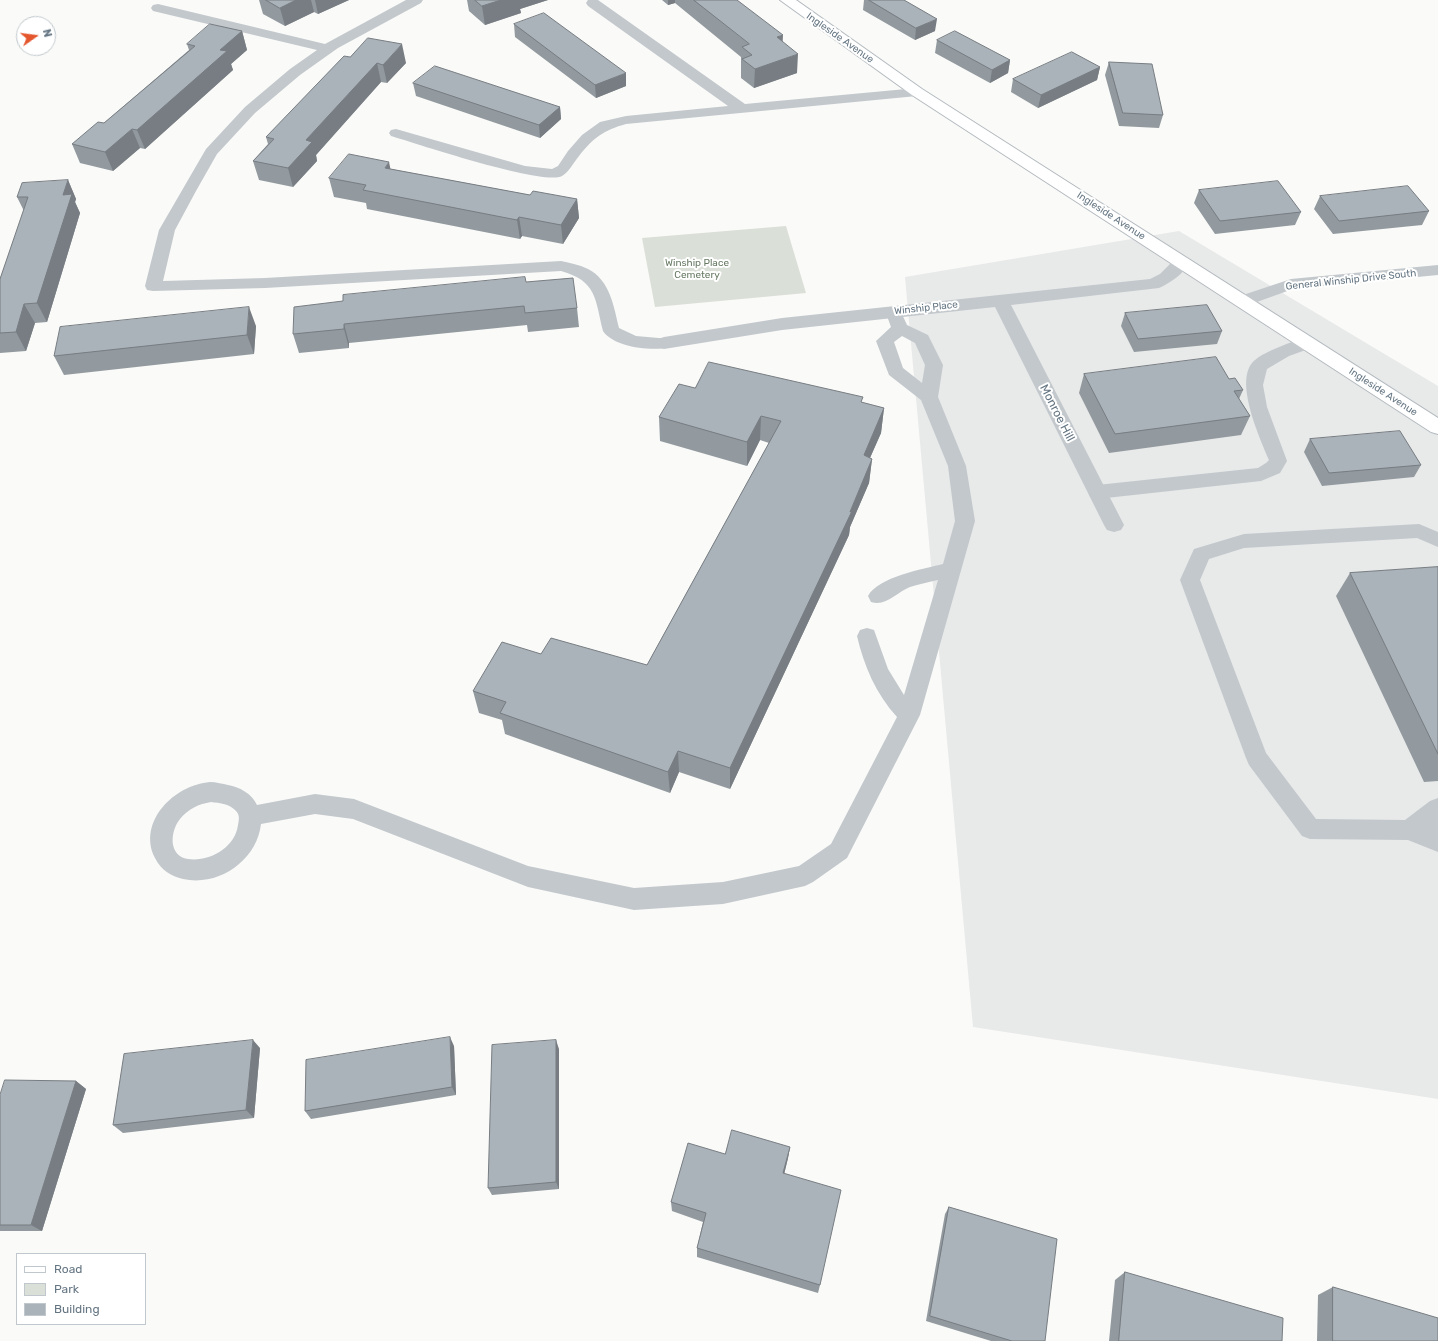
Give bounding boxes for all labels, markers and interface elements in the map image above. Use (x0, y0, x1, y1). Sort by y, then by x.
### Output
street label: Ingleside Avenue (804, 10, 876, 66)
north arrow (16, 16, 56, 56)
text: N (40, 28, 54, 39)
street label: Ingleside Avenue (1074, 189, 1148, 243)
park label: Winship Place Cemetery (665, 257, 729, 280)
street label: General Winship Drive South (1285, 267, 1417, 293)
street label: Winship Place (894, 299, 958, 317)
street label: Ingleside Avenue (1346, 365, 1420, 419)
street label: Monroe Hill (1037, 382, 1077, 444)
legend (16, 1253, 146, 1325)
text: Road (54, 1262, 82, 1276)
text: Park (54, 1282, 79, 1296)
text: Building (54, 1302, 100, 1316)

